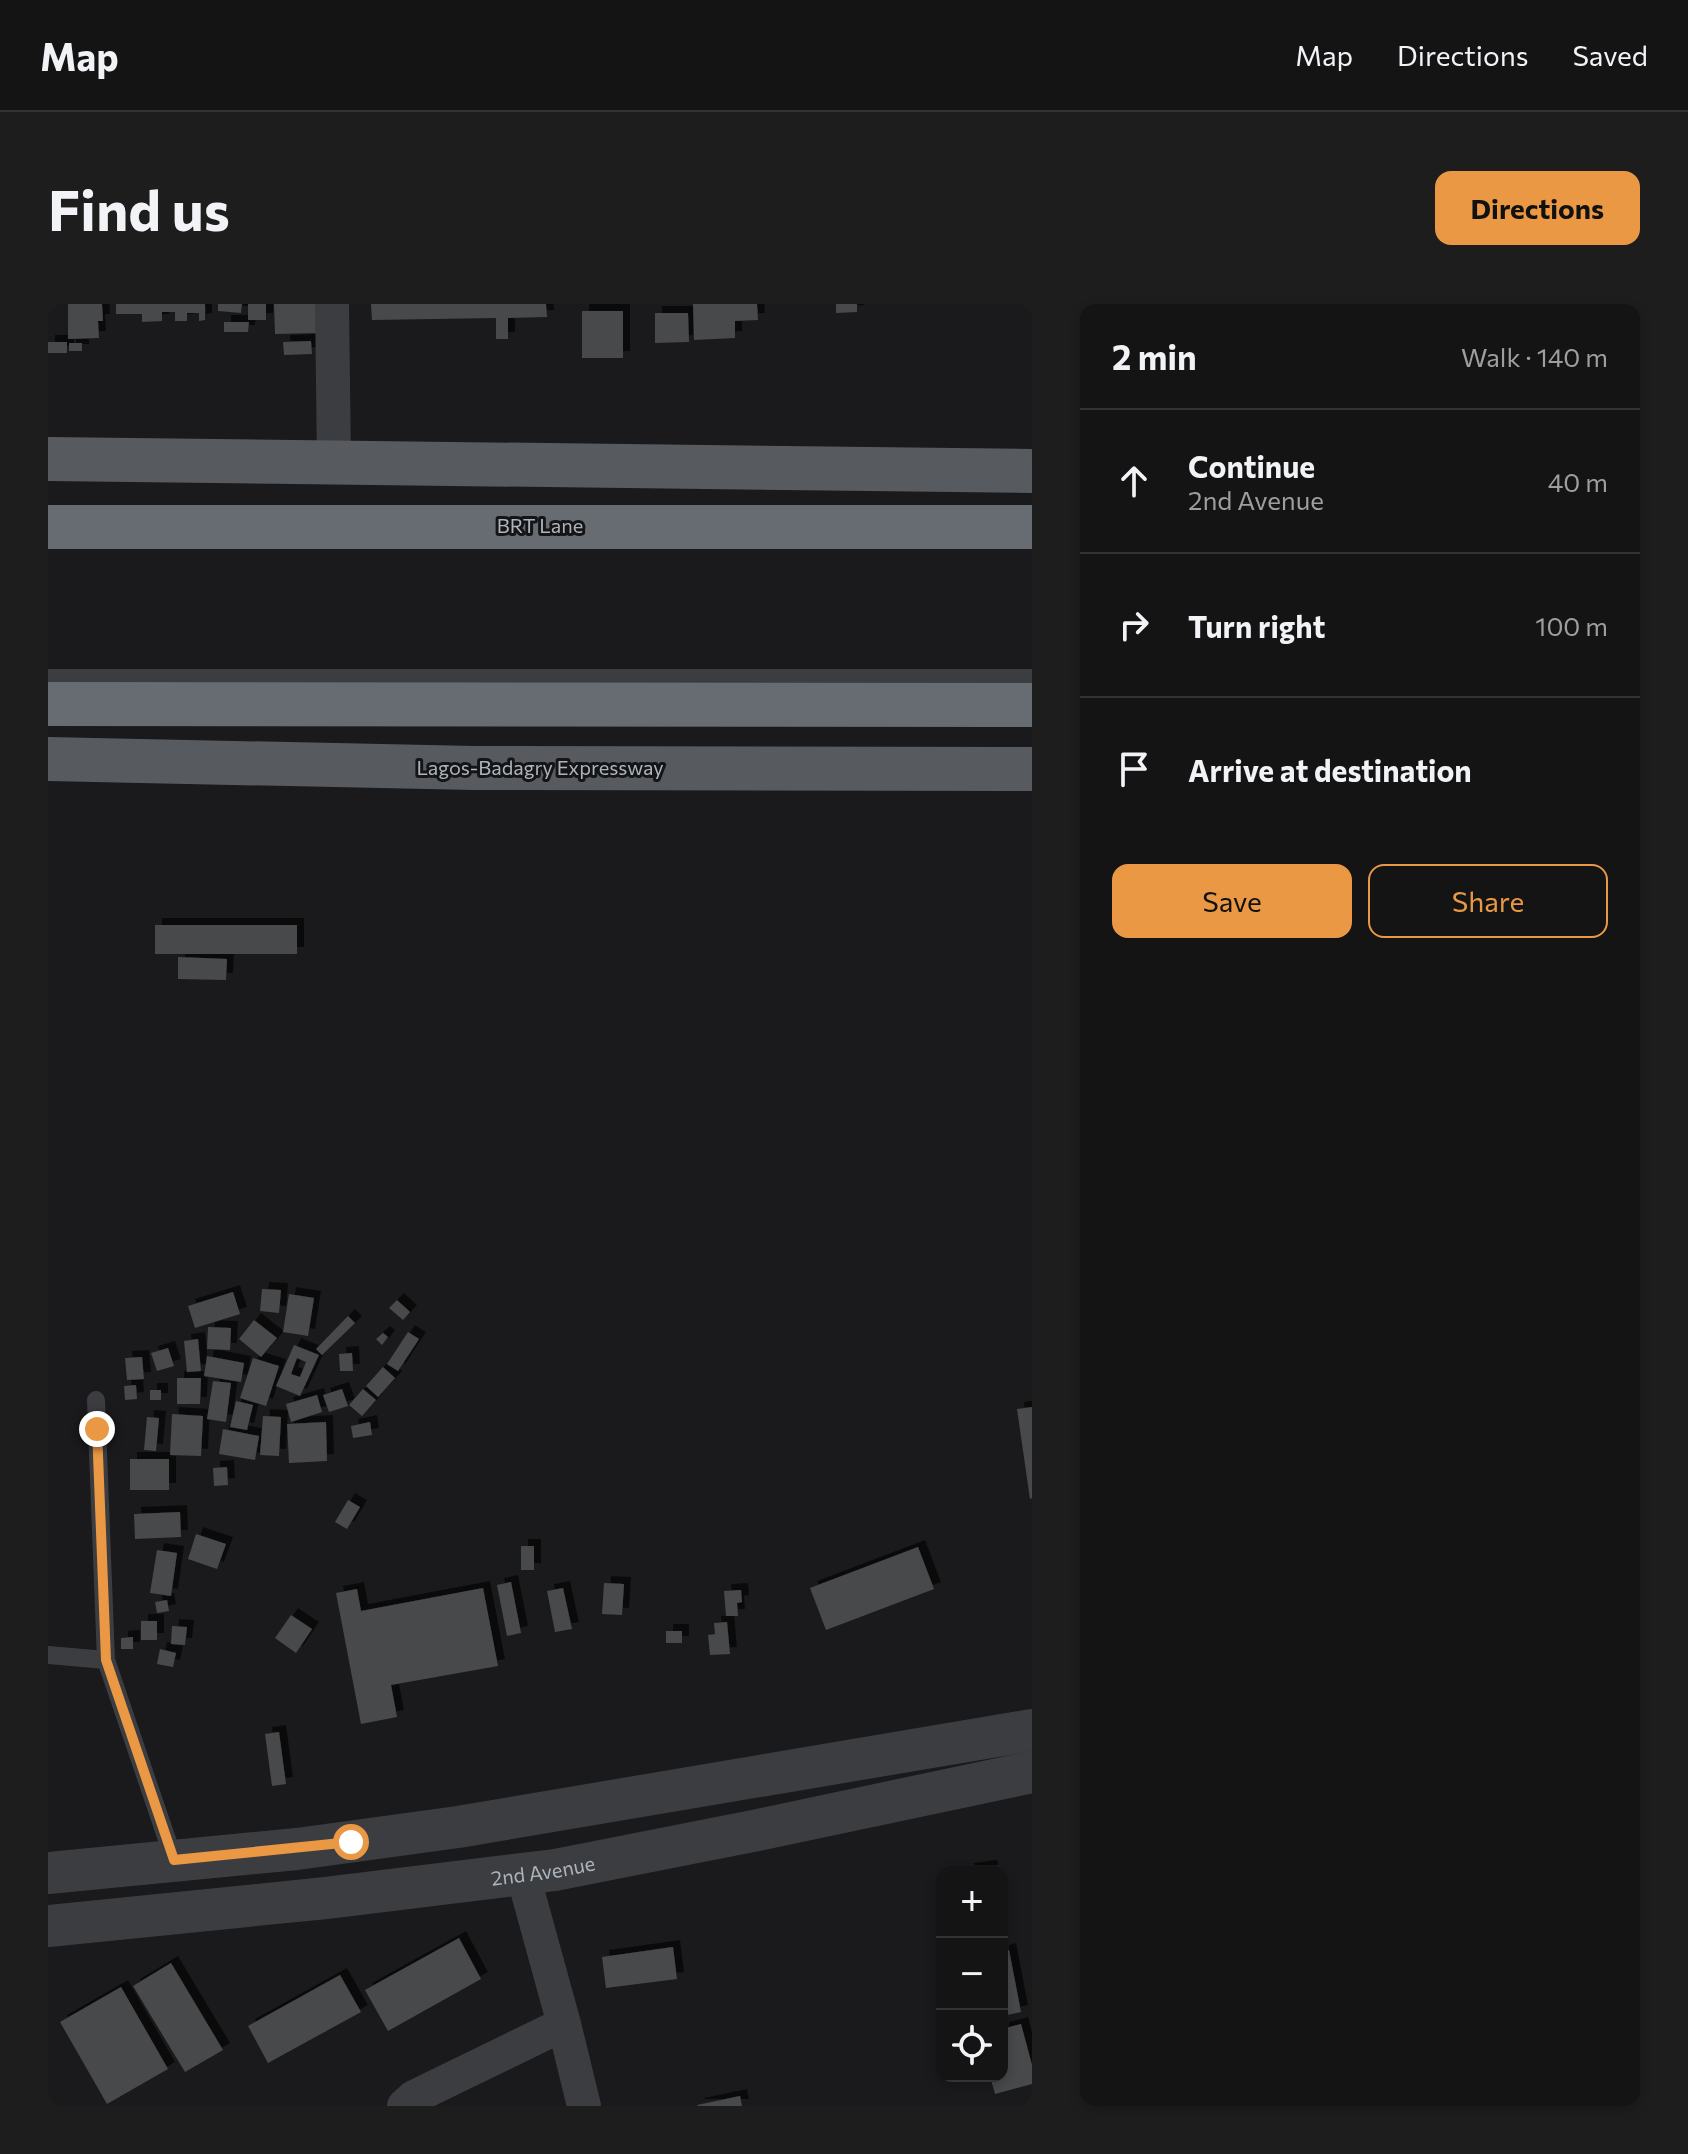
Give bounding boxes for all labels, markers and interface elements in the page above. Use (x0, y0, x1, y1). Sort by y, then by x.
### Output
text: Map (40, 32, 119, 79)
text: Map (1295, 38, 1353, 72)
text: Directions (1397, 38, 1528, 72)
text: Saved (1572, 38, 1648, 72)
button: Directions (1435, 171, 1640, 245)
text: Find us (48, 174, 230, 243)
text: 2 min (1112, 335, 1197, 377)
text: Walk · 140 m (1461, 341, 1608, 372)
text: Continue (1188, 447, 1315, 484)
icon: ahead (1112, 459, 1156, 503)
text: 40 m (1548, 466, 1608, 497)
text: 2nd Avenue (1188, 484, 1324, 515)
street label: BRT Lane (497, 513, 583, 537)
icon: right (1112, 603, 1156, 647)
text: Turn right (1188, 607, 1325, 644)
text: 100 m (1535, 610, 1608, 641)
icon: arrive (1112, 747, 1156, 791)
text: Arrive at destination (1188, 751, 1472, 788)
street label: Lagos-Badagry Expressway (416, 755, 664, 779)
button: Save (1112, 864, 1352, 938)
button: Share (1368, 864, 1608, 938)
route end (79, 1411, 115, 1447)
route start (333, 1824, 369, 1860)
street label: 2nd Avenue (490, 1850, 597, 1890)
map controls (936, 1866, 1008, 2082)
button: + (936, 1866, 1008, 1938)
button: − (936, 1938, 1008, 2010)
button: locate (936, 2010, 1008, 2082)

